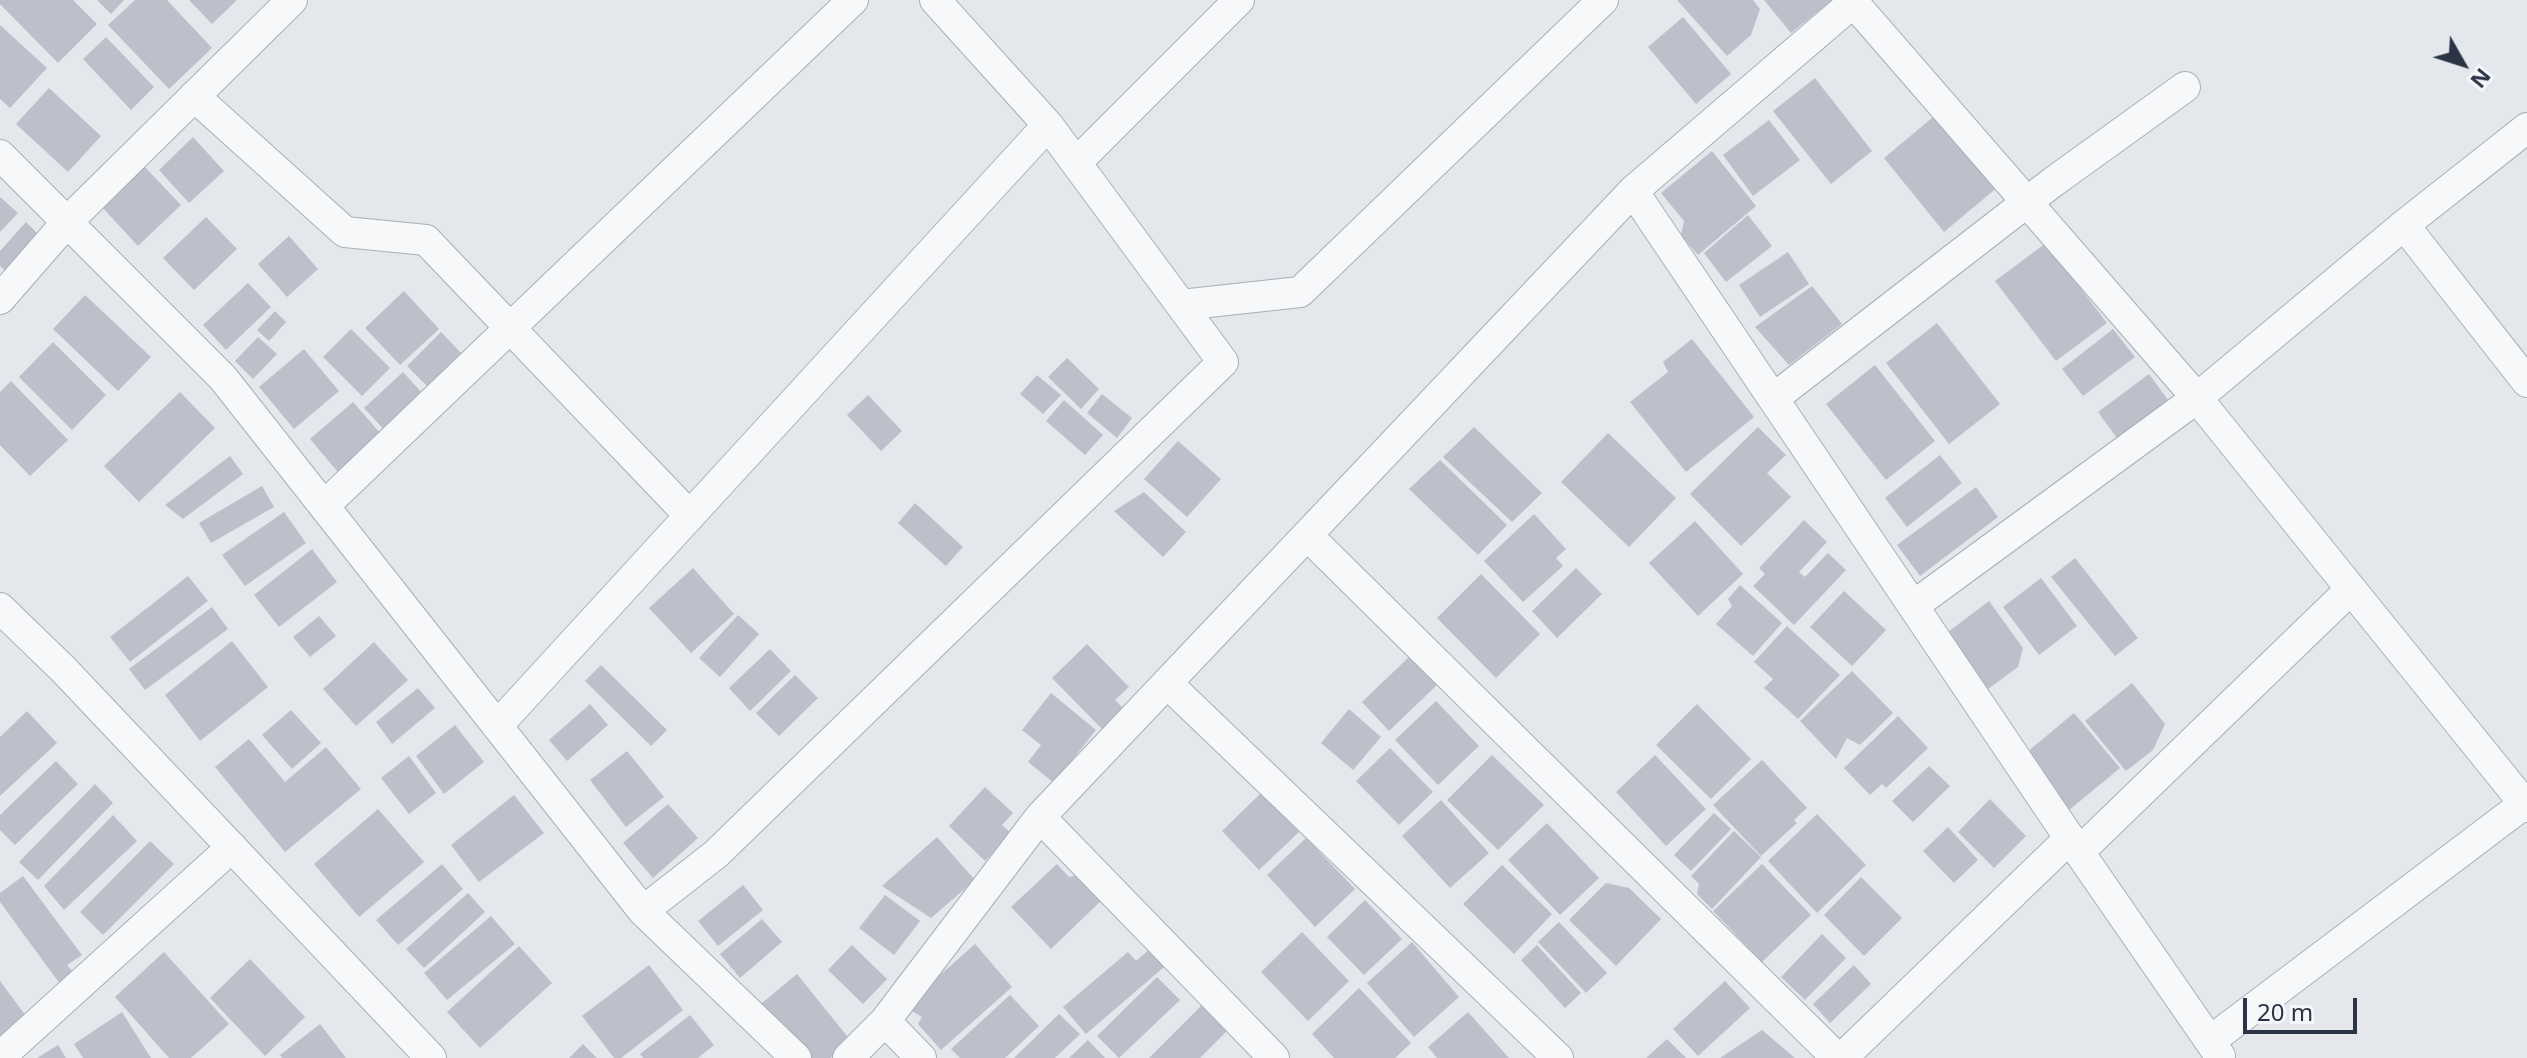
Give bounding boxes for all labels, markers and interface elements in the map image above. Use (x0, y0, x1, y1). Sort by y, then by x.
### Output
north arrow (2423, 24, 2503, 104)
text: N (2464, 63, 2499, 95)
scale bar (2247, 982, 2361, 1032)
text: 20 m (2257, 995, 2313, 1028)

